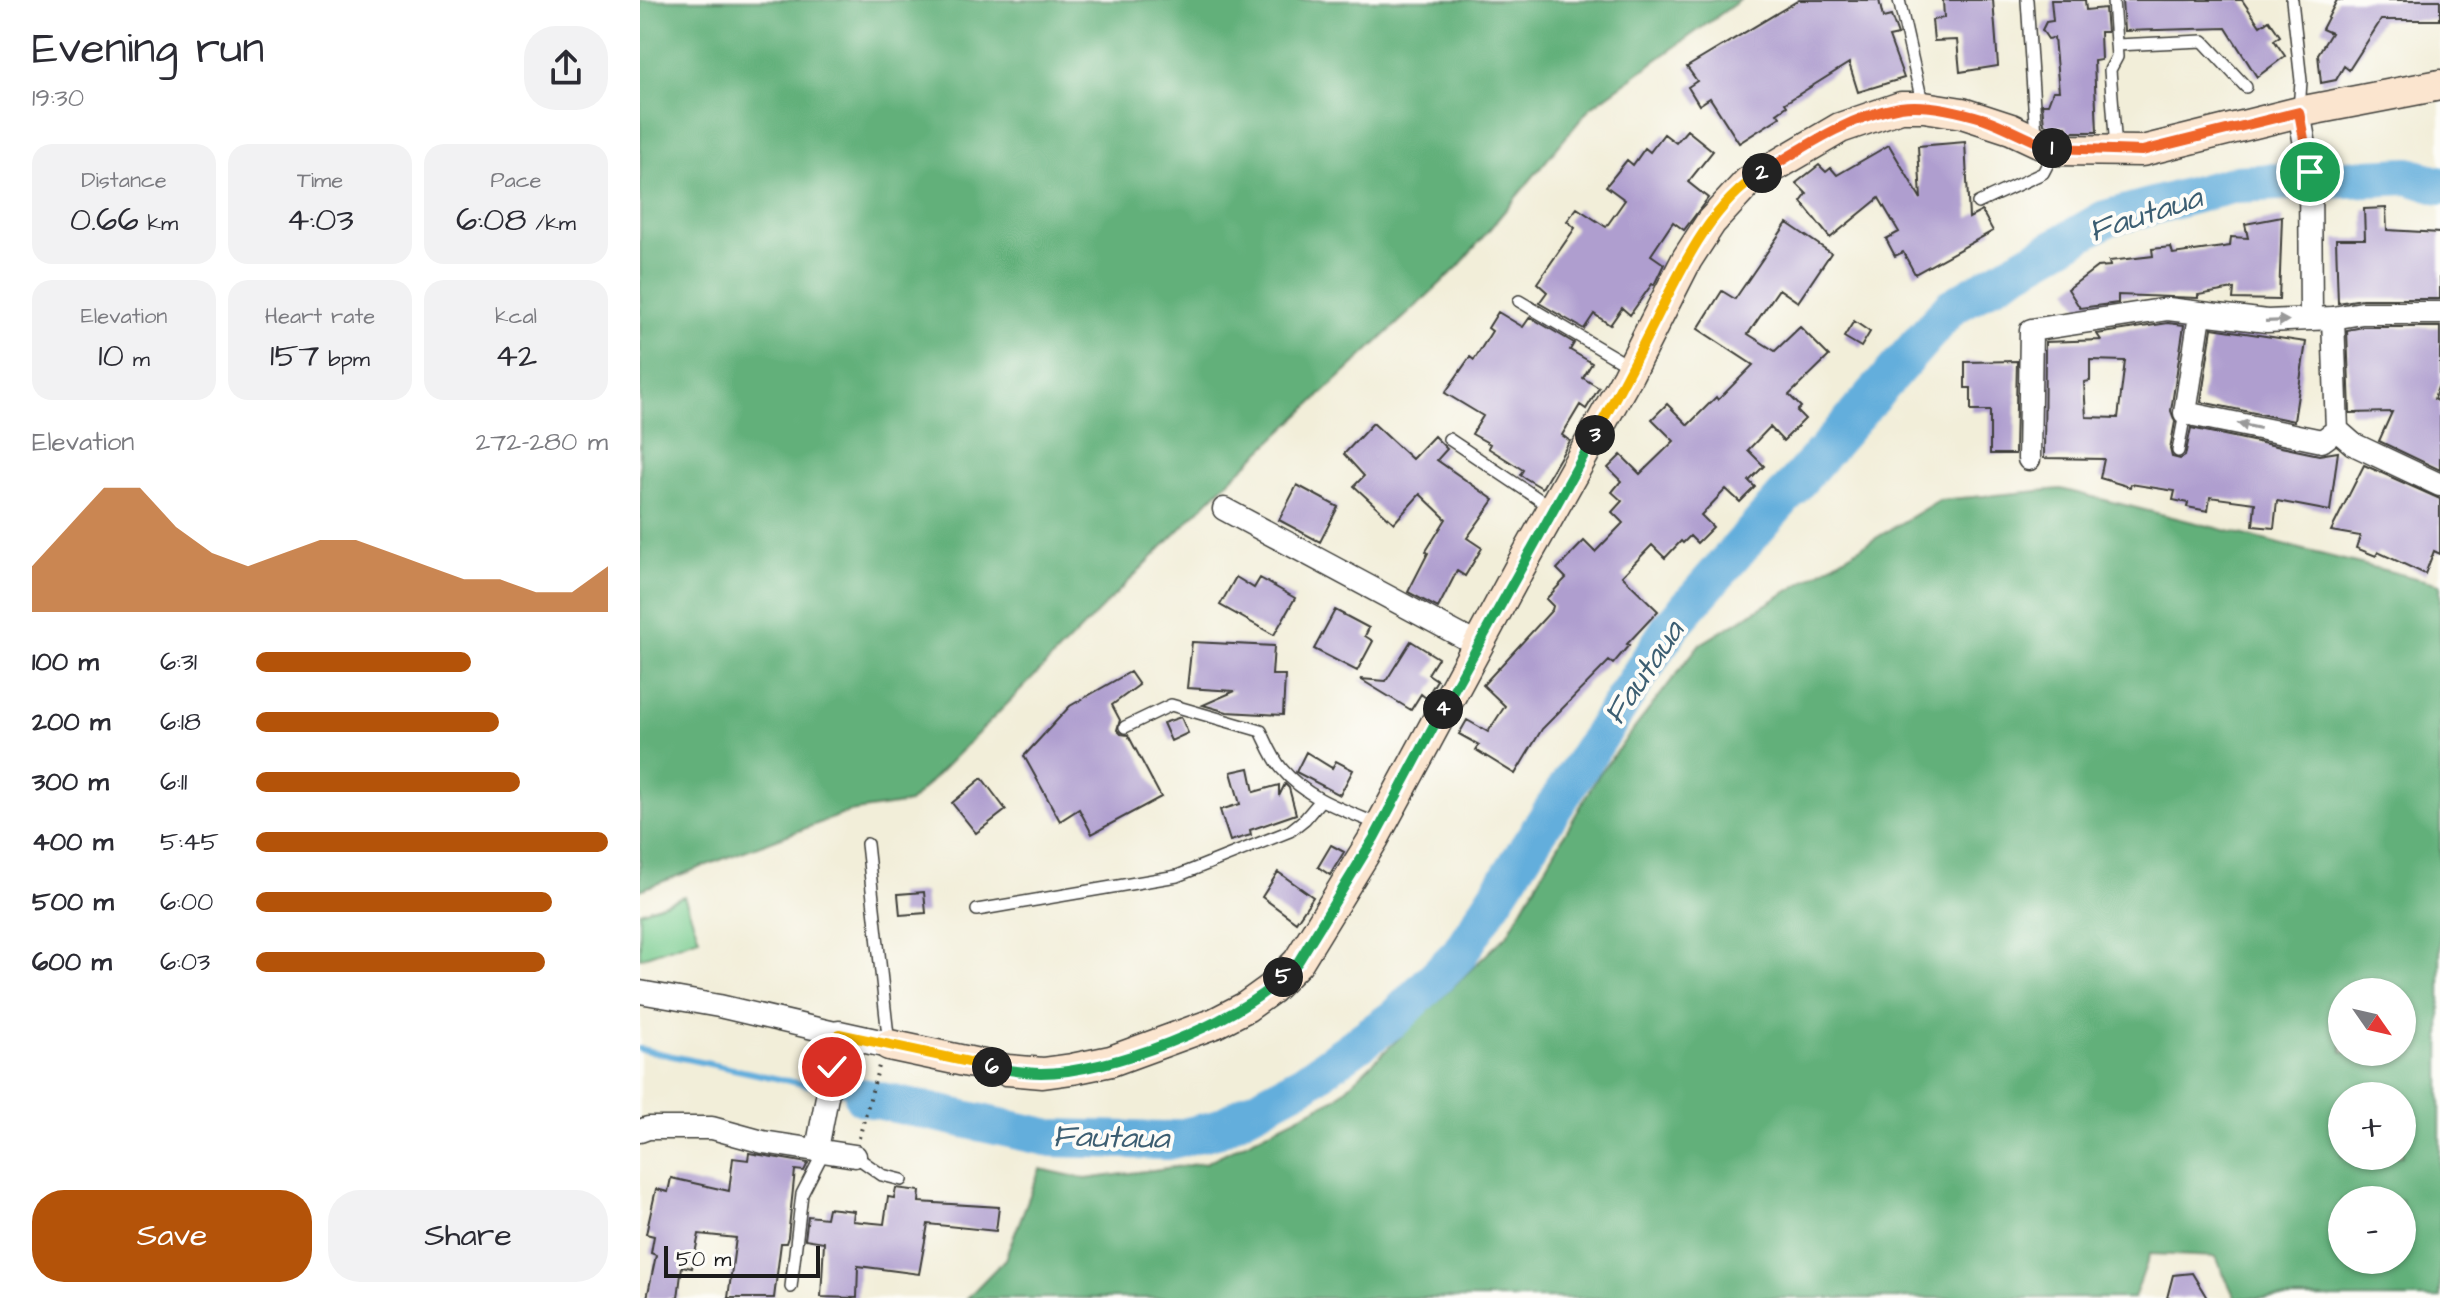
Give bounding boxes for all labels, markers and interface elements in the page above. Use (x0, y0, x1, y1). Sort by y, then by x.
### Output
text: Evening run (32, 19, 264, 80)
button: share (524, 26, 608, 110)
text: 19:30 (32, 80, 84, 116)
pin: 1 (2032, 128, 2072, 168)
text: 1 (2051, 132, 2053, 163)
pin (2276, 138, 2344, 206)
icon: arrive (2288, 150, 2332, 194)
pin: 2 (1742, 153, 1782, 193)
text: 2 (1756, 157, 1768, 188)
text: Distance (81, 165, 167, 196)
text: Time (297, 165, 343, 196)
text: Pace (490, 165, 542, 196)
water label: Fautaua (2083, 175, 2209, 254)
text: 0.66 (70, 196, 139, 244)
text: 4:03 (286, 196, 354, 244)
text: 6:08 (456, 196, 527, 244)
text: km (139, 208, 178, 239)
text: /km (527, 208, 576, 239)
text: Elevation (81, 301, 167, 332)
text: Heart rate (265, 301, 375, 332)
text: kcal (495, 301, 537, 332)
one-way arrow (2265, 314, 2290, 327)
text: 10 (98, 332, 124, 380)
text: 157 (270, 332, 319, 380)
text: 42 (495, 332, 537, 380)
text: m (124, 344, 150, 375)
text: bpm (319, 344, 370, 375)
pin: 3 (1575, 415, 1615, 455)
text: 3 (1589, 419, 1601, 450)
one-way arrow (2237, 419, 2262, 432)
text: Elevation (32, 424, 134, 460)
text: 272–280 m (475, 424, 608, 460)
water label: Fautaua (1593, 611, 1696, 734)
text: 100 m (32, 644, 99, 680)
text: 6:31 (160, 644, 197, 680)
pin: 4 (1423, 689, 1463, 729)
text: 4 (1436, 693, 1450, 724)
text: 200 m (32, 704, 110, 740)
text: 6:18 (160, 704, 201, 740)
text: 300 m (32, 764, 109, 800)
text: 6:11 (160, 764, 187, 800)
text: 400 m (32, 824, 113, 860)
text: 5:45 (160, 824, 219, 860)
text: 500 m (32, 884, 114, 920)
text: 6:00 (160, 884, 213, 920)
text: 600 m (32, 944, 112, 980)
text: 6:03 (160, 944, 210, 980)
pin: 5 (1263, 957, 1303, 997)
text: 5 (1275, 961, 1291, 992)
north arrow (2328, 978, 2416, 1066)
map controls (2328, 978, 2416, 1274)
pin (798, 1033, 866, 1101)
icon: check (810, 1045, 854, 1089)
pin: 6 (972, 1047, 1012, 1087)
text: 6 (985, 1051, 999, 1082)
button: + (2328, 1082, 2416, 1170)
water label: Fautaua (1052, 1114, 1171, 1161)
button: − (2328, 1186, 2416, 1274)
button: Save (32, 1190, 312, 1282)
button: Share (328, 1190, 608, 1282)
scale bar (664, 1242, 820, 1278)
text: 50 m (676, 1244, 731, 1275)

